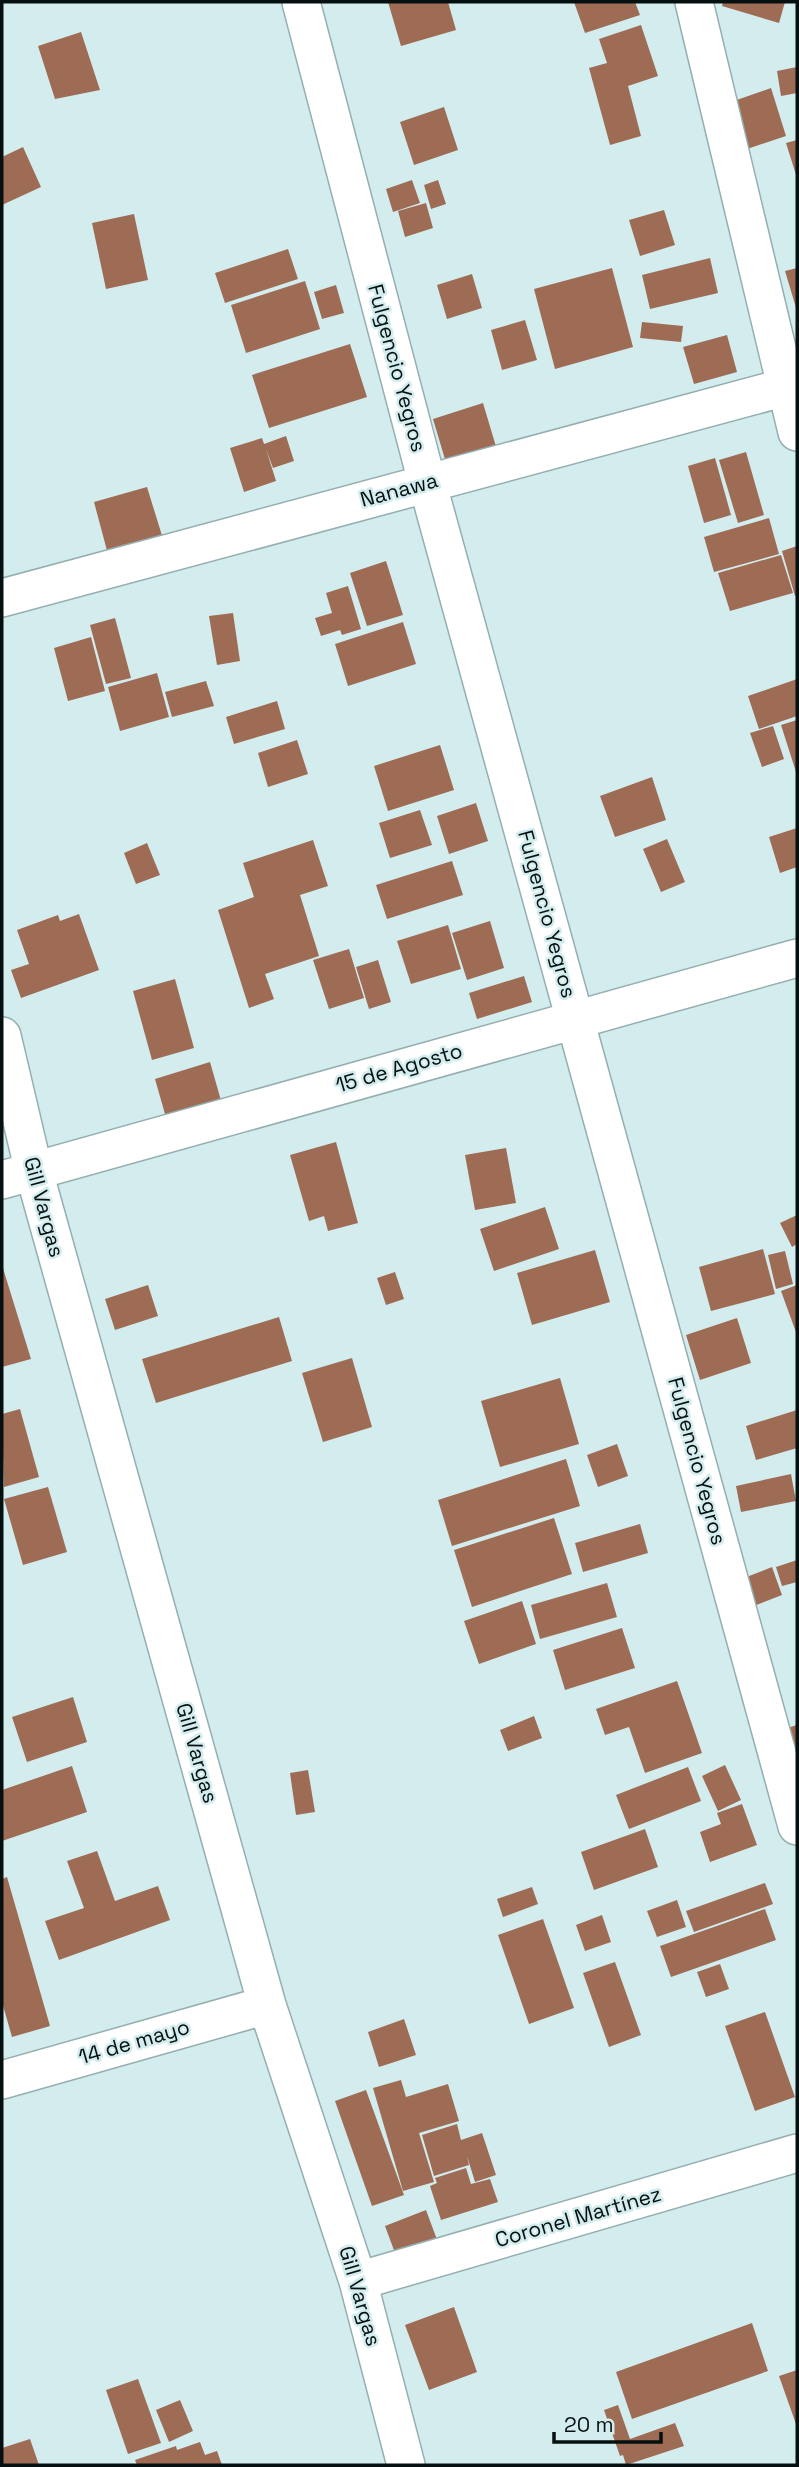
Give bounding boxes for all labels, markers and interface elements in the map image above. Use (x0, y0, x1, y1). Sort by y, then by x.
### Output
street label: Fulgencio Yegros (362, 281, 433, 455)
street label: Nanawa (357, 466, 441, 513)
street label: Fulgencio Yegros (512, 827, 583, 1001)
street label: 15 de Agosto (332, 1037, 465, 1098)
street label: Gill Vargas (18, 1154, 71, 1260)
street label: Fulgencio Yegros (662, 1374, 733, 1548)
street label: Gill Vargas (170, 1700, 225, 1806)
street label: 14 de mayo (75, 2013, 193, 2070)
street label: Coronel Martínez (492, 2180, 664, 2253)
street label: Gill Vargas (333, 2243, 388, 2349)
scale bar (554, 2400, 661, 2444)
text: 20 m (564, 2411, 614, 2438)

